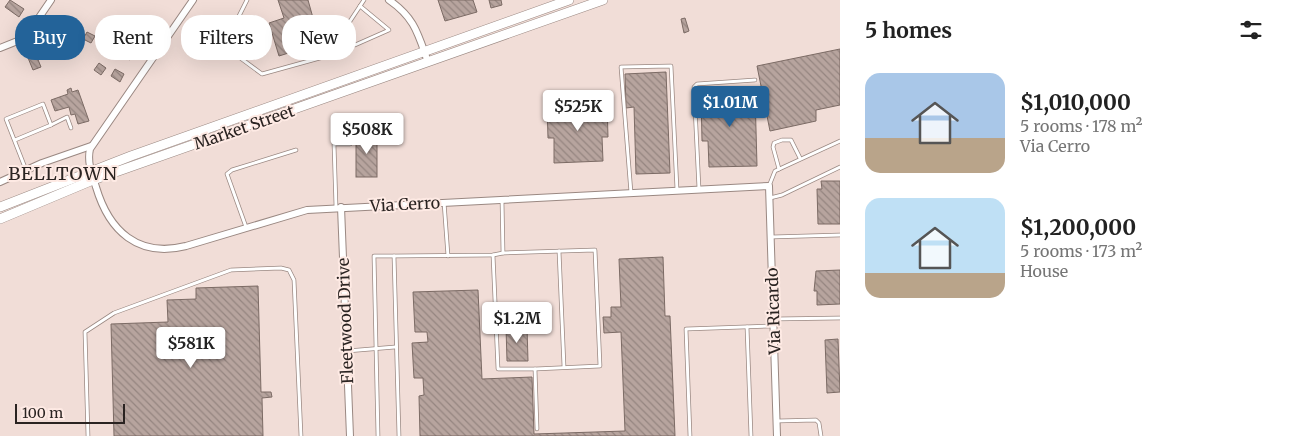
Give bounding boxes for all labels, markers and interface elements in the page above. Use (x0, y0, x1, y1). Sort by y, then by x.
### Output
chip: Buy (15, 15, 85, 60)
chip: Rent (95, 15, 171, 60)
chip: Filters (181, 15, 272, 60)
chip: New (282, 15, 356, 60)
icon: filters (1237, 16, 1265, 44)
text: 5 homes (865, 17, 952, 44)
pin: $1.01M (689, 86, 771, 128)
text: $1,010,000 (1020, 89, 1131, 116)
pin: $525K (543, 90, 613, 132)
text: $1.01M (702, 92, 758, 112)
icon: home (905, 93, 965, 153)
text: $525K (554, 96, 602, 116)
street label: Market Street (191, 100, 298, 154)
pin: $508K (332, 112, 402, 155)
text: 5 rooms · 178 m² (1020, 116, 1142, 136)
text: $508K (342, 119, 392, 139)
text: Via Cerro (1020, 136, 1090, 156)
district label: BELLTOWN (8, 162, 118, 185)
street label: Via Cerro (369, 192, 440, 216)
text: $1,200,000 (1020, 214, 1136, 241)
icon: home (905, 218, 965, 278)
text: 5 rooms · 173 m² (1020, 241, 1142, 261)
street label: Fleetwood Drive (333, 258, 357, 384)
text: House (1020, 261, 1068, 281)
street label: Via Ricardo (761, 267, 785, 356)
pin: $1.2M (482, 302, 552, 344)
text: $1.2M (493, 308, 541, 328)
pin: $581K (156, 326, 226, 369)
text: $581K (167, 333, 215, 353)
scale bar (15, 401, 125, 424)
text: 100 m (22, 404, 63, 422)

